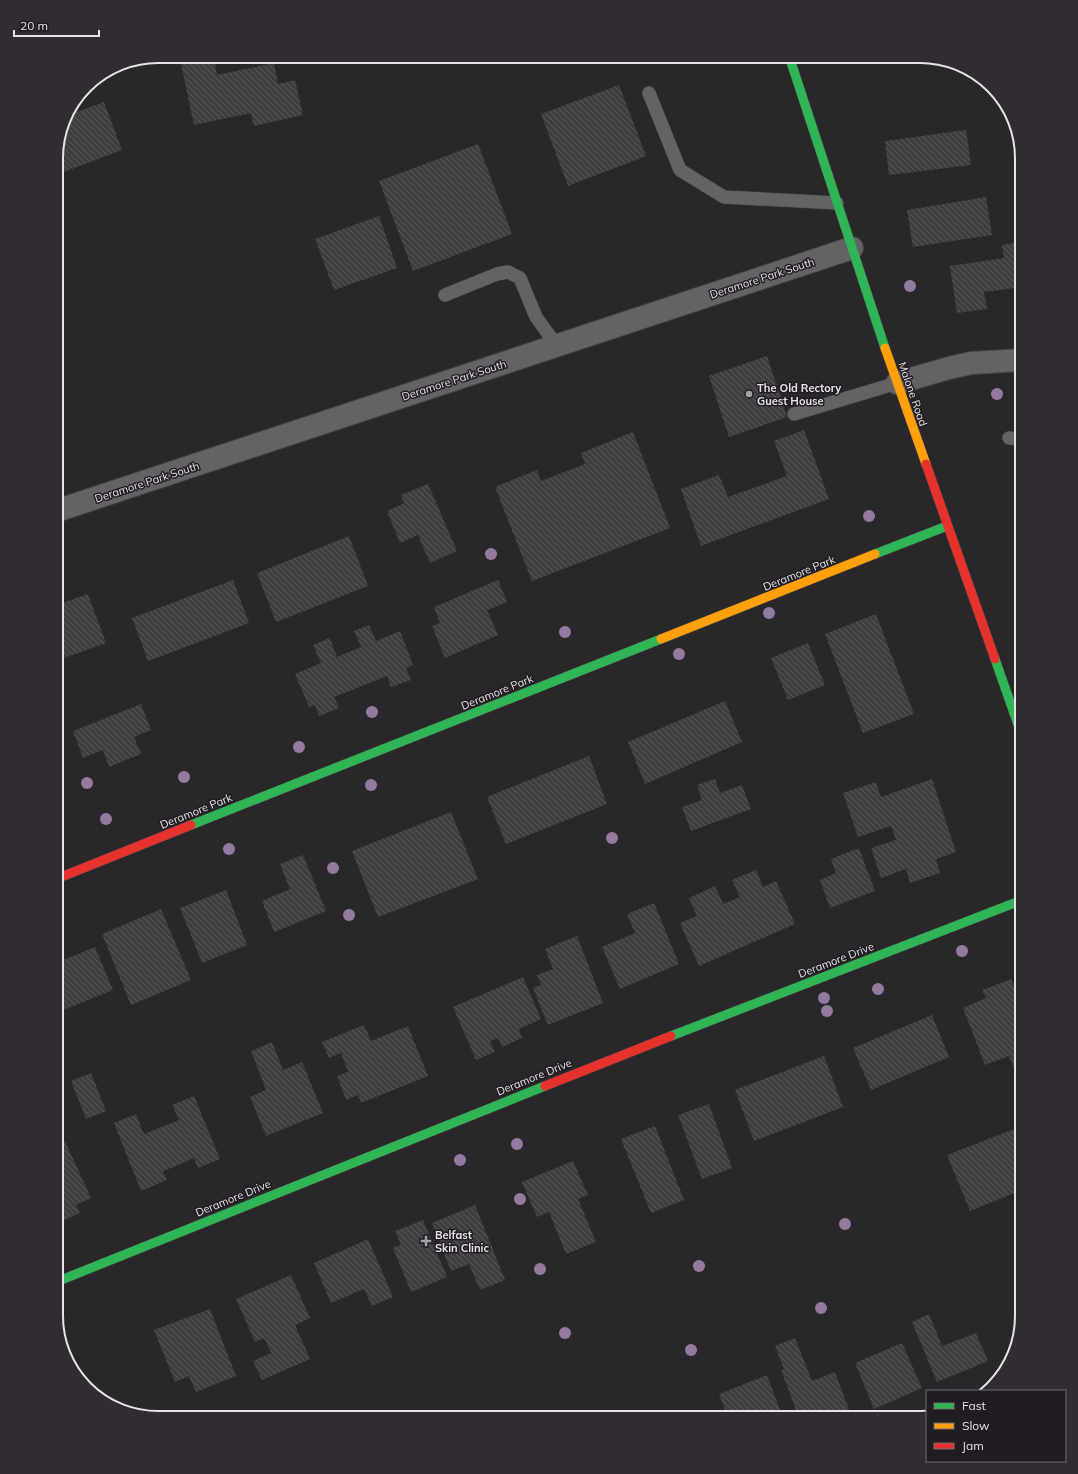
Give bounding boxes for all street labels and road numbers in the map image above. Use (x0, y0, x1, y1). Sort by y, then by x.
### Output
street label: Deramore Park South (708, 254, 816, 302)
street label: Deramore Park South (400, 356, 508, 404)
street label: Malone Road (895, 360, 931, 428)
street label: Deramore Park South (93, 458, 201, 506)
street label: Deramore Park (761, 552, 837, 594)
street label: Deramore Park (459, 671, 535, 713)
street label: Deramore Park (158, 790, 234, 832)
street label: Deramore Drive (796, 939, 876, 981)
street label: Deramore Drive (494, 1056, 574, 1098)
street label: Deramore Drive (193, 1177, 273, 1219)

